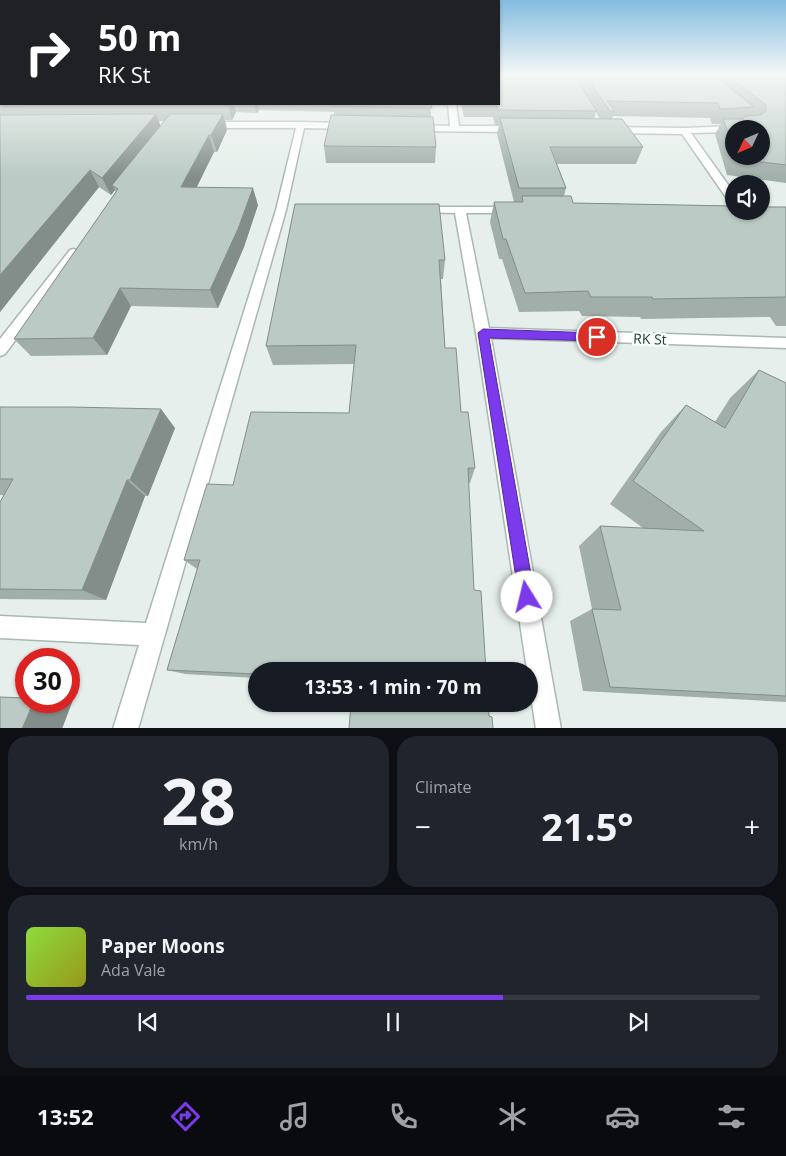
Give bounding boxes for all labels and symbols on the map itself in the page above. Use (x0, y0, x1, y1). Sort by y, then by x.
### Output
north arrow (725, 120, 770, 165)
pin (576, 316, 618, 358)
street label: RK St (633, 328, 667, 349)
position arrow (500, 570, 552, 622)
speed limit sign: 30 (15, 648, 80, 713)

